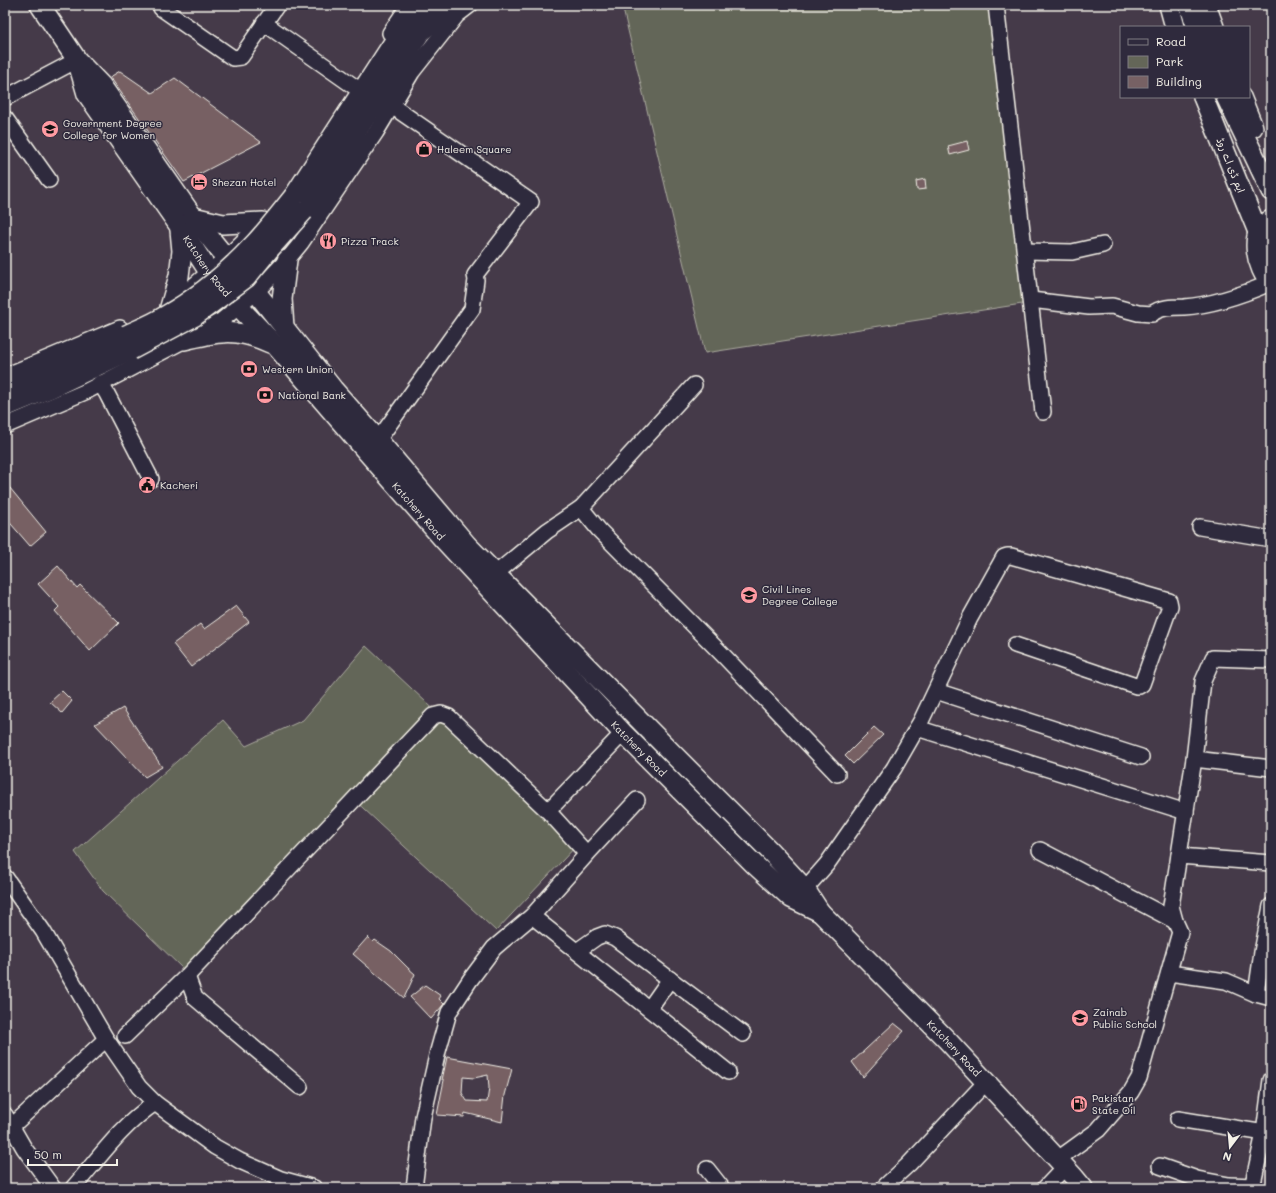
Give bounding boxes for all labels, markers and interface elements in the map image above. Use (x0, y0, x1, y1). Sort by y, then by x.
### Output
legend (1120, 26, 1250, 98)
text: Road (1156, 33, 1186, 49)
text: Park (1156, 53, 1183, 69)
text: Building (1156, 73, 1202, 89)
place label: Government Degree College for Women (63, 116, 162, 142)
school or university icon: Government Degree College for Women (40, 119, 60, 139)
street label: ایم ڈی اے روڈ (1213, 135, 1248, 195)
shop icon: Haleem Square (414, 139, 434, 159)
place label: Haleem Square (437, 142, 511, 156)
hotel icon: Shezan Hotel (189, 172, 209, 192)
place label: Shezan Hotel (212, 175, 276, 189)
restaurant icon: Pizza Track (318, 231, 338, 251)
street label: Katchery Road (180, 232, 234, 300)
place label: Pizza Track (341, 234, 399, 248)
bank icon: Western Union (239, 359, 259, 379)
place label: Western Union (262, 362, 333, 376)
bank icon: National Bank (255, 385, 275, 405)
place label: National Bank (278, 388, 346, 402)
public building icon: Kacheri (137, 475, 157, 495)
place label: Kacheri (160, 478, 198, 492)
street label: Katchery Road (389, 479, 448, 543)
place label: Civil Lines Degree College (762, 582, 838, 608)
school or university icon: Civil Lines Degree College (739, 585, 759, 605)
street label: Katchery Road (608, 718, 669, 779)
place label: Zainab Public School (1093, 1005, 1157, 1031)
school or university icon: Zainab Public School (1070, 1008, 1090, 1028)
street label: Katchery Road (924, 1017, 984, 1079)
place label: Pakistan State Oil (1092, 1091, 1136, 1117)
fuel station icon: Pakistan State Oil (1069, 1094, 1089, 1114)
north arrow (1210, 1127, 1250, 1167)
scale bar (28, 1141, 117, 1167)
text: 50 m (34, 1146, 62, 1162)
text: N (1221, 1149, 1233, 1165)

